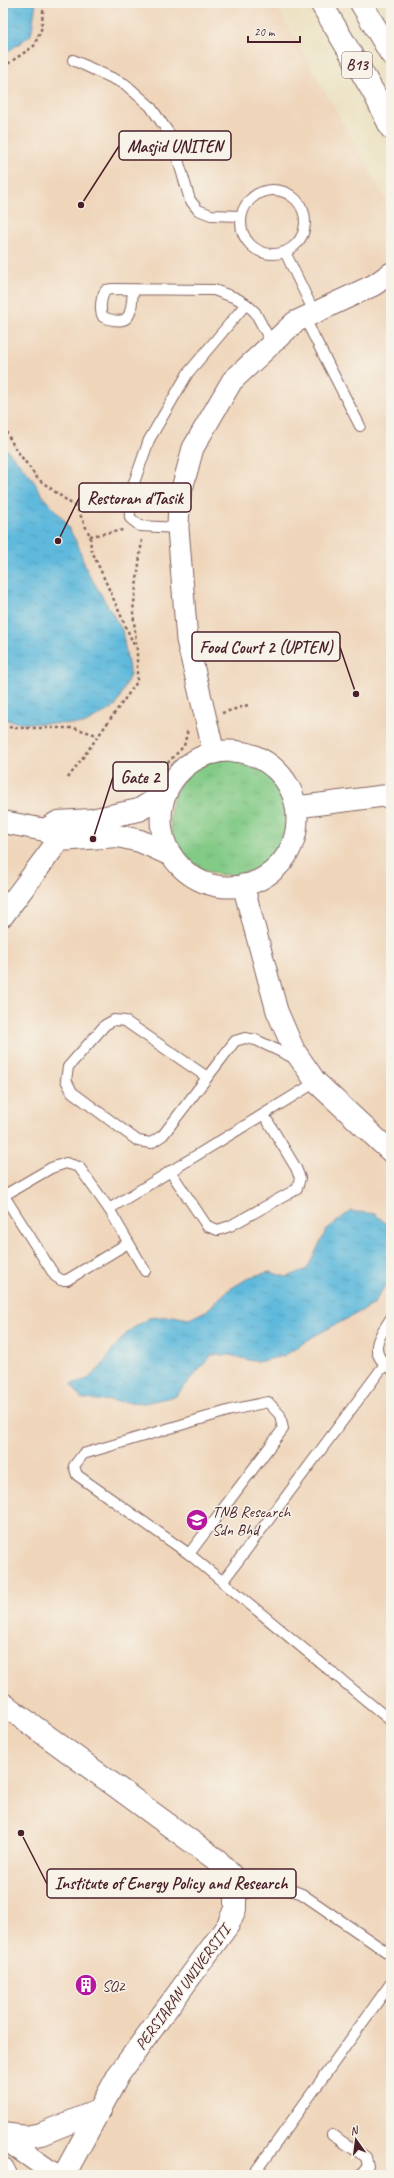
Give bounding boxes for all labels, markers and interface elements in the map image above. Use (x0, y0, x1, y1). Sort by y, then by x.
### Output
scale bar (248, 18, 300, 44)
text: 20 m (254, 24, 276, 40)
road number: B13 (342, 52, 372, 78)
callout: Masjid UNITEN (119, 131, 231, 160)
text: Masjid UNITEN (127, 136, 226, 157)
callout: Restoran d'Tasik (79, 483, 191, 512)
text: Restoran d'Tasik (87, 488, 185, 509)
callout: Food Court 2 (UPTEN) (192, 632, 340, 661)
text: Food Court 2 (UPTEN) (199, 637, 334, 658)
callout: Gate 2 (113, 762, 168, 791)
text: Gate 2 (120, 767, 161, 788)
place label: TNB Research Sdn Bhd (212, 1502, 292, 1540)
school or university icon: TNB Research Sdn Bhd (184, 1507, 210, 1533)
callout: Institute of Energy Policy and Research (47, 1869, 296, 1898)
text: Institute of Energy Policy and Research (54, 1873, 288, 1894)
street label: PERSIARAN UNIVERSITI (131, 1918, 237, 2054)
building icon: SQ2 (73, 1972, 99, 1998)
place label: SQ2 (102, 1976, 127, 1996)
north arrow (336, 2120, 376, 2160)
text: N (349, 2122, 361, 2138)

